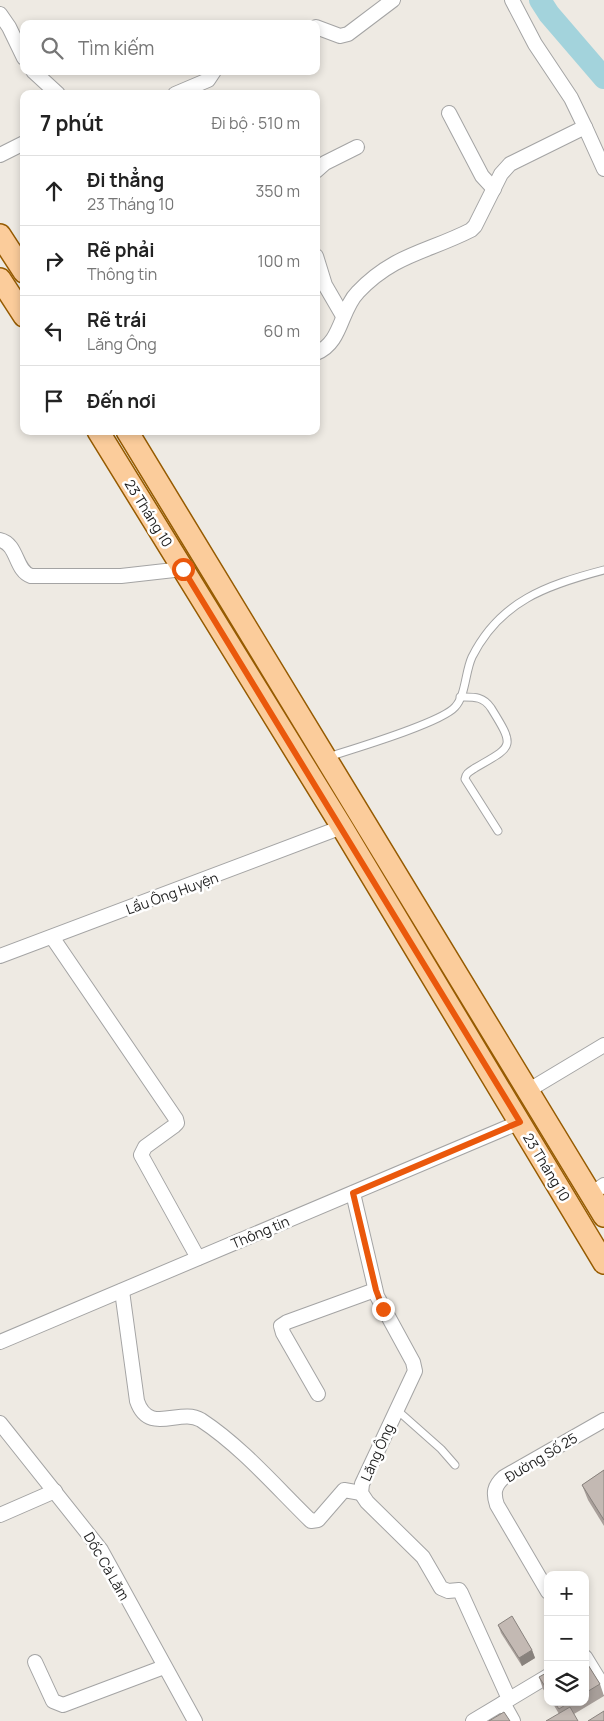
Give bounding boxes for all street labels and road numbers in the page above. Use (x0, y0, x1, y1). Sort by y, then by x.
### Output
street label: 23 Tháng 10 (121, 476, 177, 550)
street label: Lầu Ông Huyện (123, 868, 221, 918)
street label: 23 Tháng 10 (519, 1129, 575, 1205)
street label: Thông tin (228, 1211, 292, 1253)
street label: Lăng Ông (356, 1420, 398, 1484)
street label: Đường Số 25 (501, 1428, 581, 1486)
street label: Dốc Cà Lăm (80, 1529, 134, 1604)

